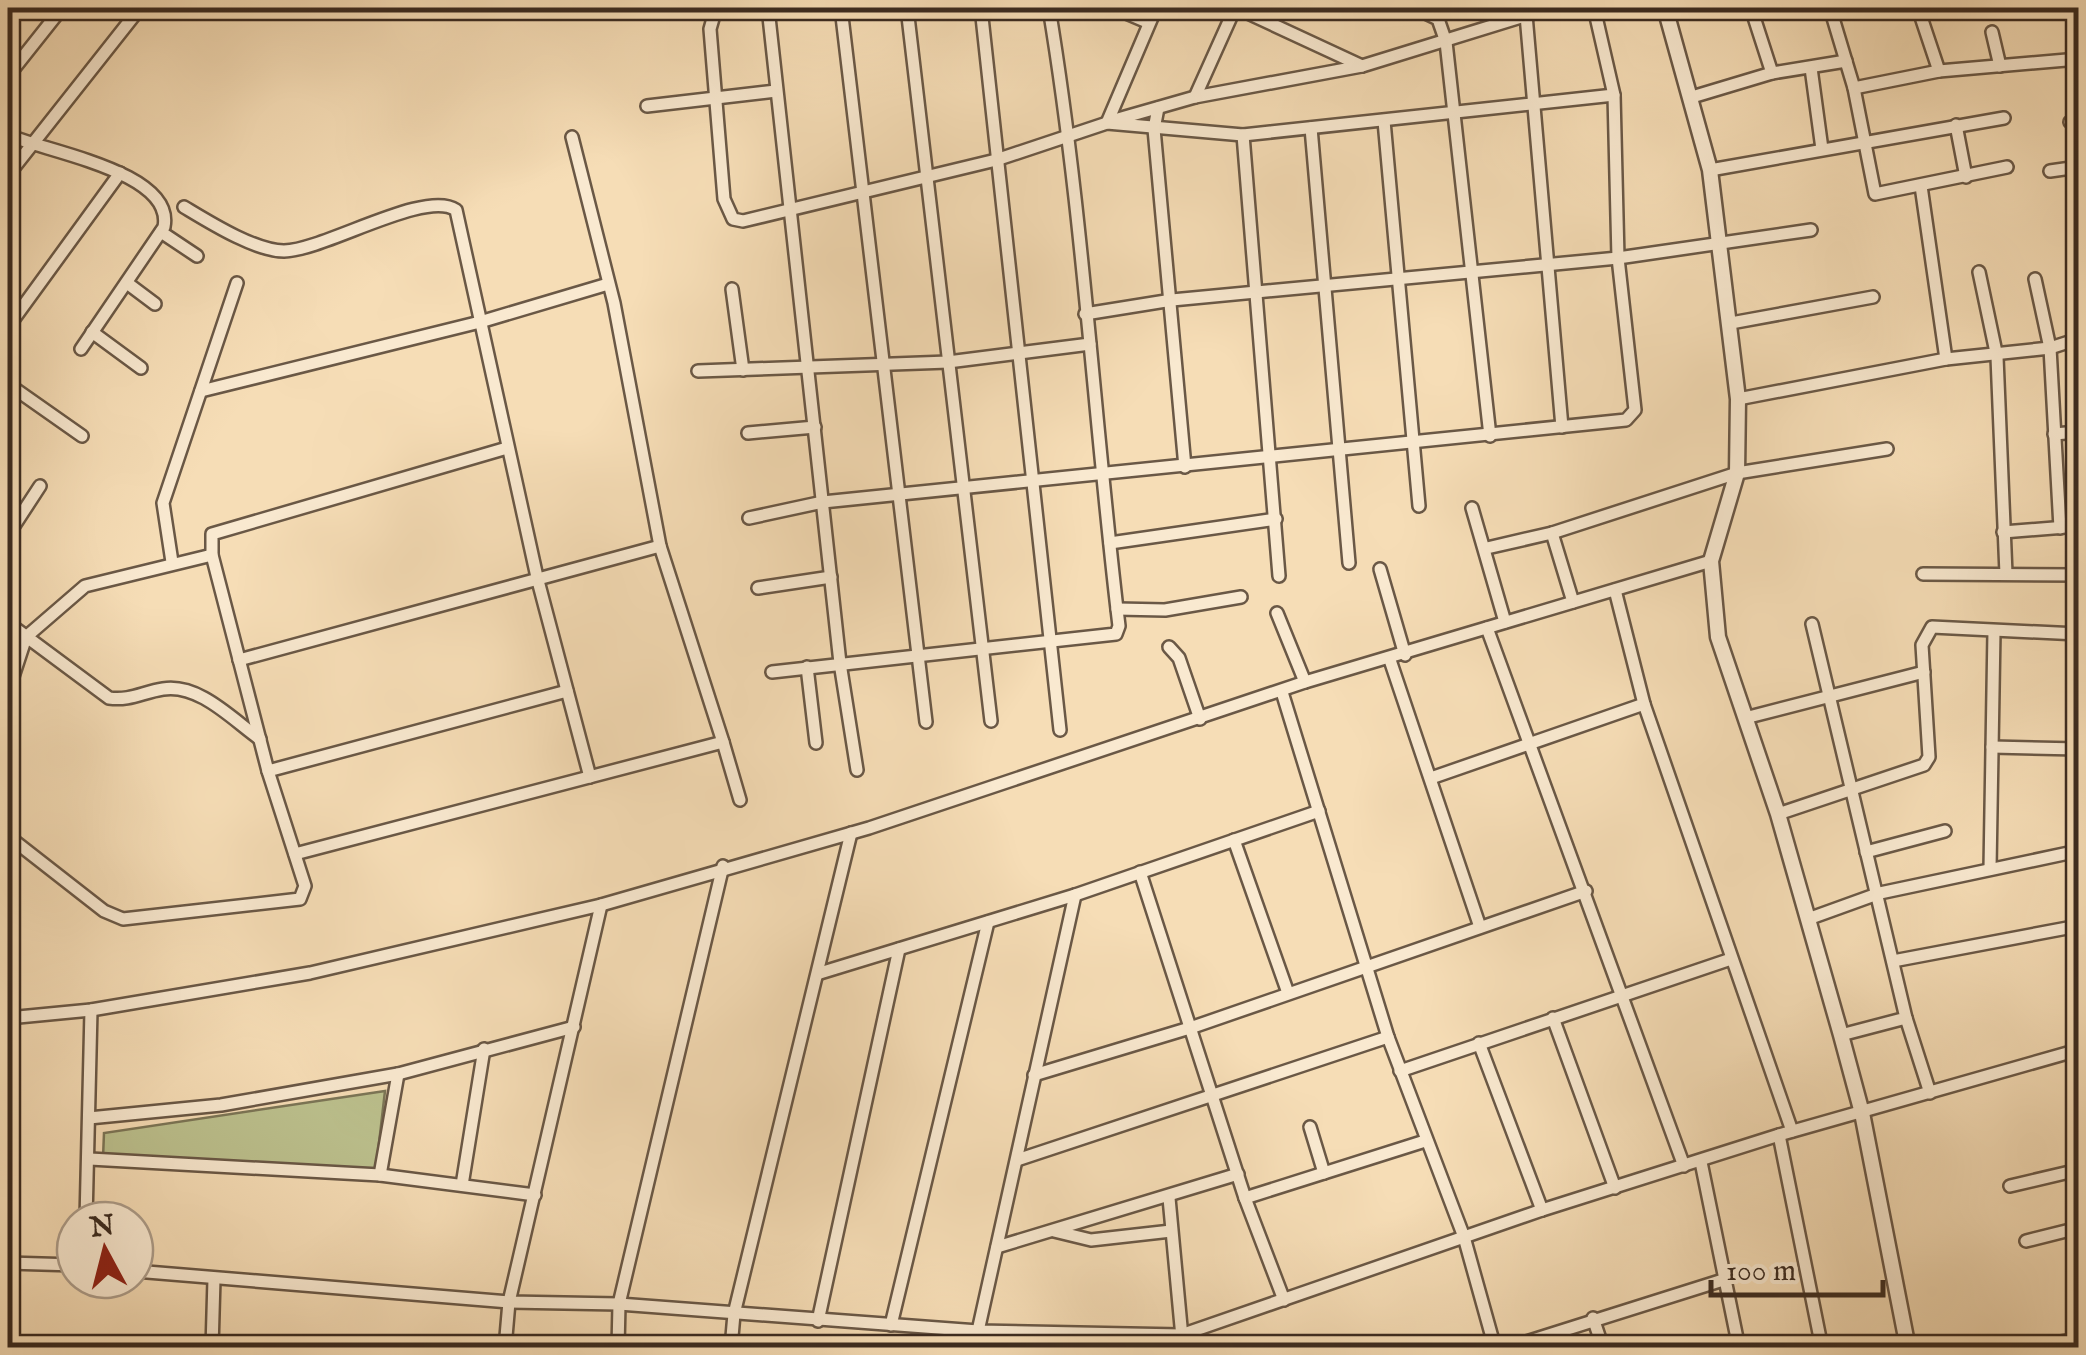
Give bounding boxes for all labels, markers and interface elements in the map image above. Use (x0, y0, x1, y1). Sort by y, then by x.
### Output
north arrow (55, 1200, 155, 1300)
text: N (87, 1209, 116, 1247)
scale bar (1711, 1235, 1884, 1297)
text: 100 m (1726, 1253, 1796, 1291)

